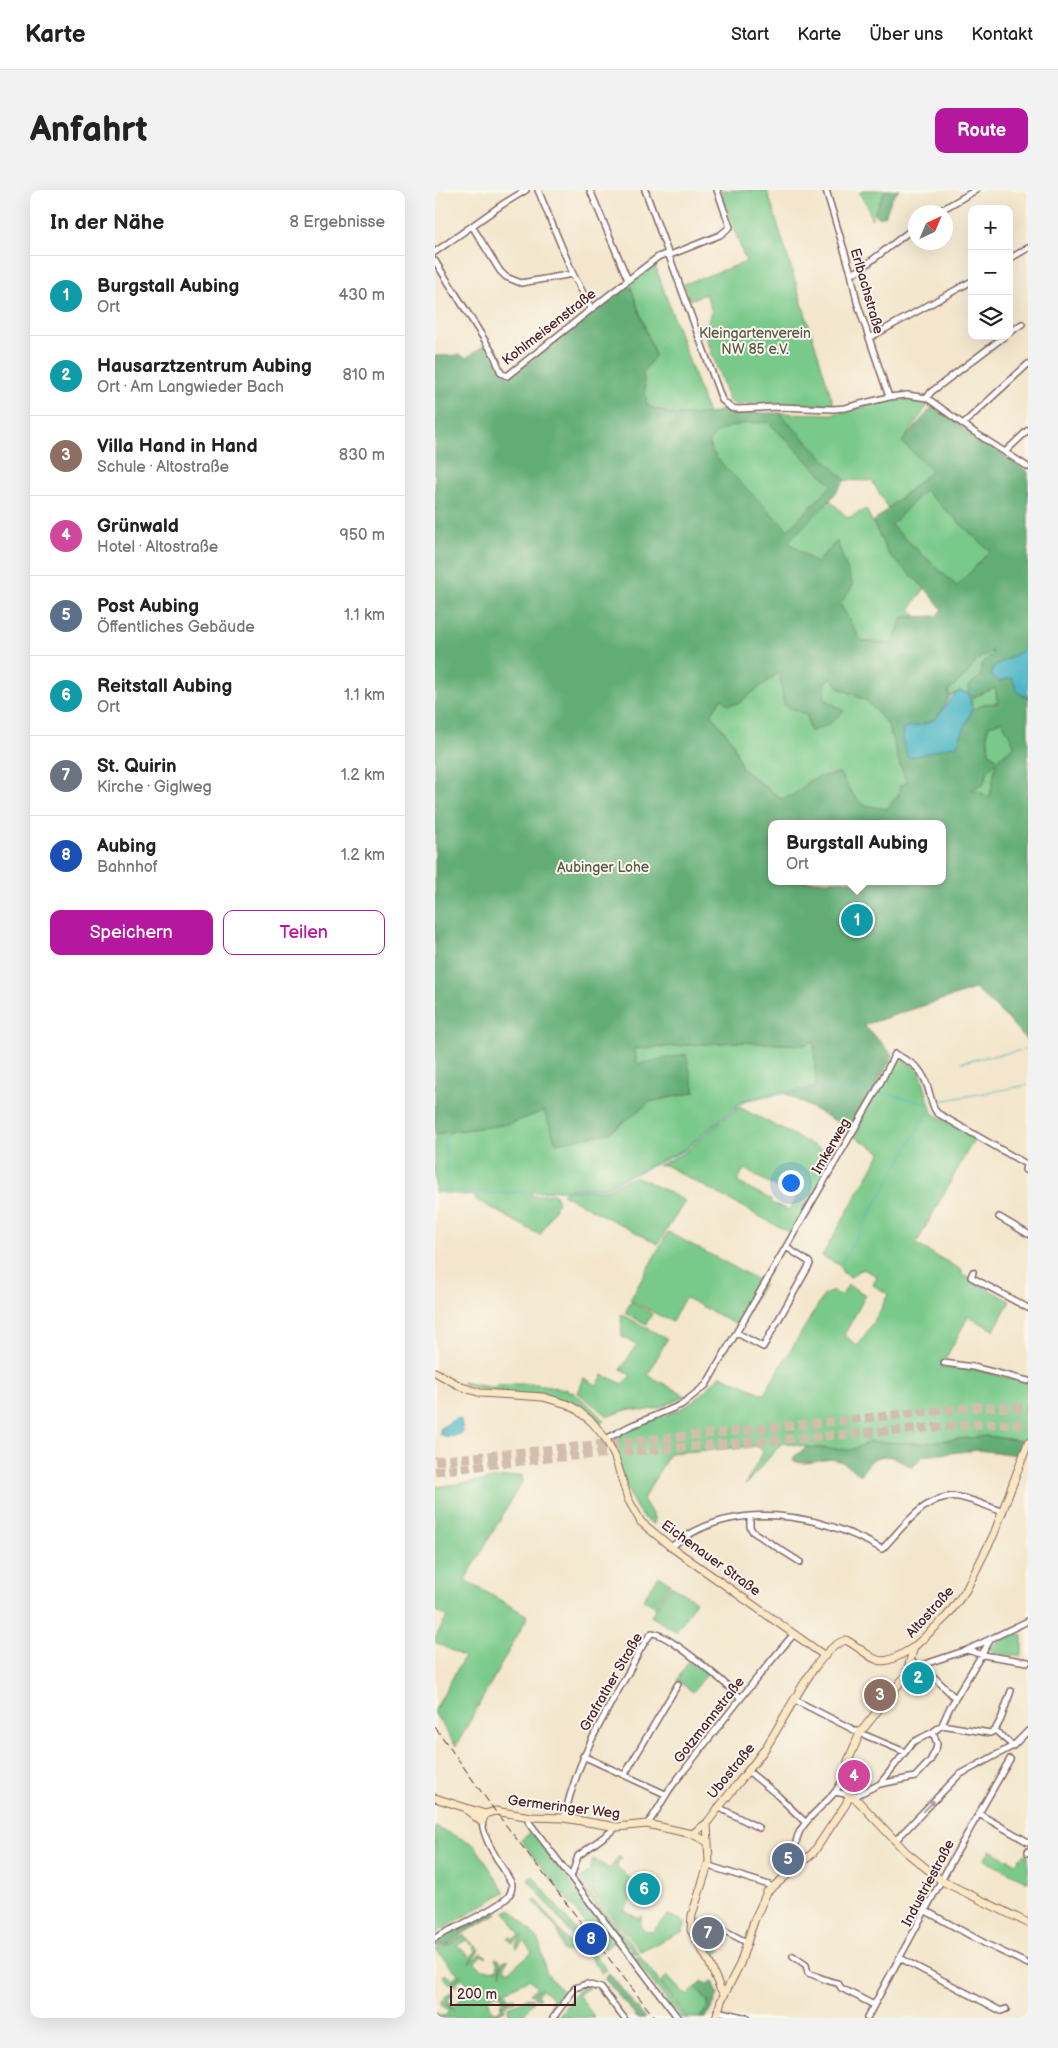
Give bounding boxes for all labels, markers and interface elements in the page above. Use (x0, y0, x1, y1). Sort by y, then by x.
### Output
text: Karte (25, 20, 86, 49)
text: Start (731, 24, 769, 45)
text: Karte (797, 24, 841, 45)
text: Über uns (869, 24, 943, 45)
text: Kontakt (971, 24, 1033, 45)
button: Route (935, 108, 1028, 153)
text: Anfahrt (30, 109, 148, 152)
north arrow (908, 205, 953, 250)
map controls (968, 205, 1013, 340)
button: + (968, 205, 1013, 250)
text: In der Nähe (50, 210, 164, 235)
text: 8 Ergebnisse (289, 213, 385, 232)
street label: Erlbachstraße (847, 246, 887, 336)
button: − (968, 250, 1013, 295)
text: Burgstall Aubing (97, 275, 239, 298)
street label: Kohlmeisenstraße (499, 285, 599, 369)
text: 1 (63, 286, 69, 305)
text: 430 m (338, 286, 385, 305)
button: layers (968, 295, 1013, 340)
text: Ort (97, 298, 120, 317)
park label: Kleingartenverein NW 85 e.V. (699, 325, 811, 358)
text: Hausarztzentrum Aubing (97, 355, 312, 378)
text: 2 (61, 366, 71, 385)
text: 810 m (343, 366, 385, 385)
text: Ort · Am Langwieder Bach (97, 378, 284, 397)
text: Villa Hand in Hand (97, 435, 258, 458)
text: 3 (61, 446, 71, 465)
text: 830 m (339, 446, 385, 465)
text: Schule · Altostraße (97, 458, 229, 477)
text: Grünwald (97, 515, 179, 538)
text: 4 (61, 526, 71, 545)
text: 950 m (340, 526, 385, 545)
text: Hotel · Altostraße (97, 538, 218, 557)
text: Post Aubing (97, 595, 199, 618)
text: 5 (61, 606, 71, 625)
text: 1.1 km (344, 606, 385, 625)
text: Öffentliches Gebäude (97, 618, 255, 637)
text: Reitstall Aubing (97, 675, 232, 698)
text: 6 (61, 686, 71, 705)
text: 1.1 km (344, 686, 385, 705)
text: Ort (97, 698, 120, 717)
text: St. Quirin (97, 755, 177, 778)
text: 7 (62, 766, 70, 785)
text: 1.2 km (341, 766, 385, 785)
text: Kirche · Giglweg (97, 778, 212, 797)
popup (768, 820, 946, 885)
text: Burgstall Aubing (786, 832, 928, 855)
text: Aubing (97, 835, 156, 858)
text: 8 (61, 846, 71, 865)
text: 1.2 km (341, 846, 385, 865)
text: Ort (786, 855, 809, 874)
text: Bahnhof (97, 858, 158, 877)
park label: Aubinger Lohe (557, 859, 649, 876)
pin: 1 (841, 901, 873, 939)
button: Speichern (50, 910, 213, 955)
button: Teilen (223, 910, 385, 955)
street label: Imkerweg (808, 1115, 854, 1177)
your location (778, 1170, 804, 1196)
street label: Eichenauer Straße (658, 1516, 764, 1600)
street label: Altostraße (902, 1583, 958, 1641)
street label: Grafrather Straße (576, 1630, 646, 1734)
pin: 2 (902, 1659, 934, 1697)
street label: Gotzmannstraße (670, 1674, 748, 1766)
pin: 3 (864, 1676, 896, 1714)
street label: Ubostraße (704, 1740, 758, 1802)
pin: 4 (838, 1757, 870, 1795)
street label: Germeringer Weg (507, 1792, 621, 1822)
one-way arrow (923, 1800, 935, 1813)
street label: Industriestraße (898, 1837, 958, 1929)
pin: 5 (772, 1840, 804, 1878)
pin: 6 (628, 1870, 660, 1908)
pin: 7 (692, 1914, 724, 1952)
pin: 8 (575, 1920, 607, 1958)
scale bar (450, 1983, 576, 2006)
text: 200 m (457, 1986, 497, 2003)

